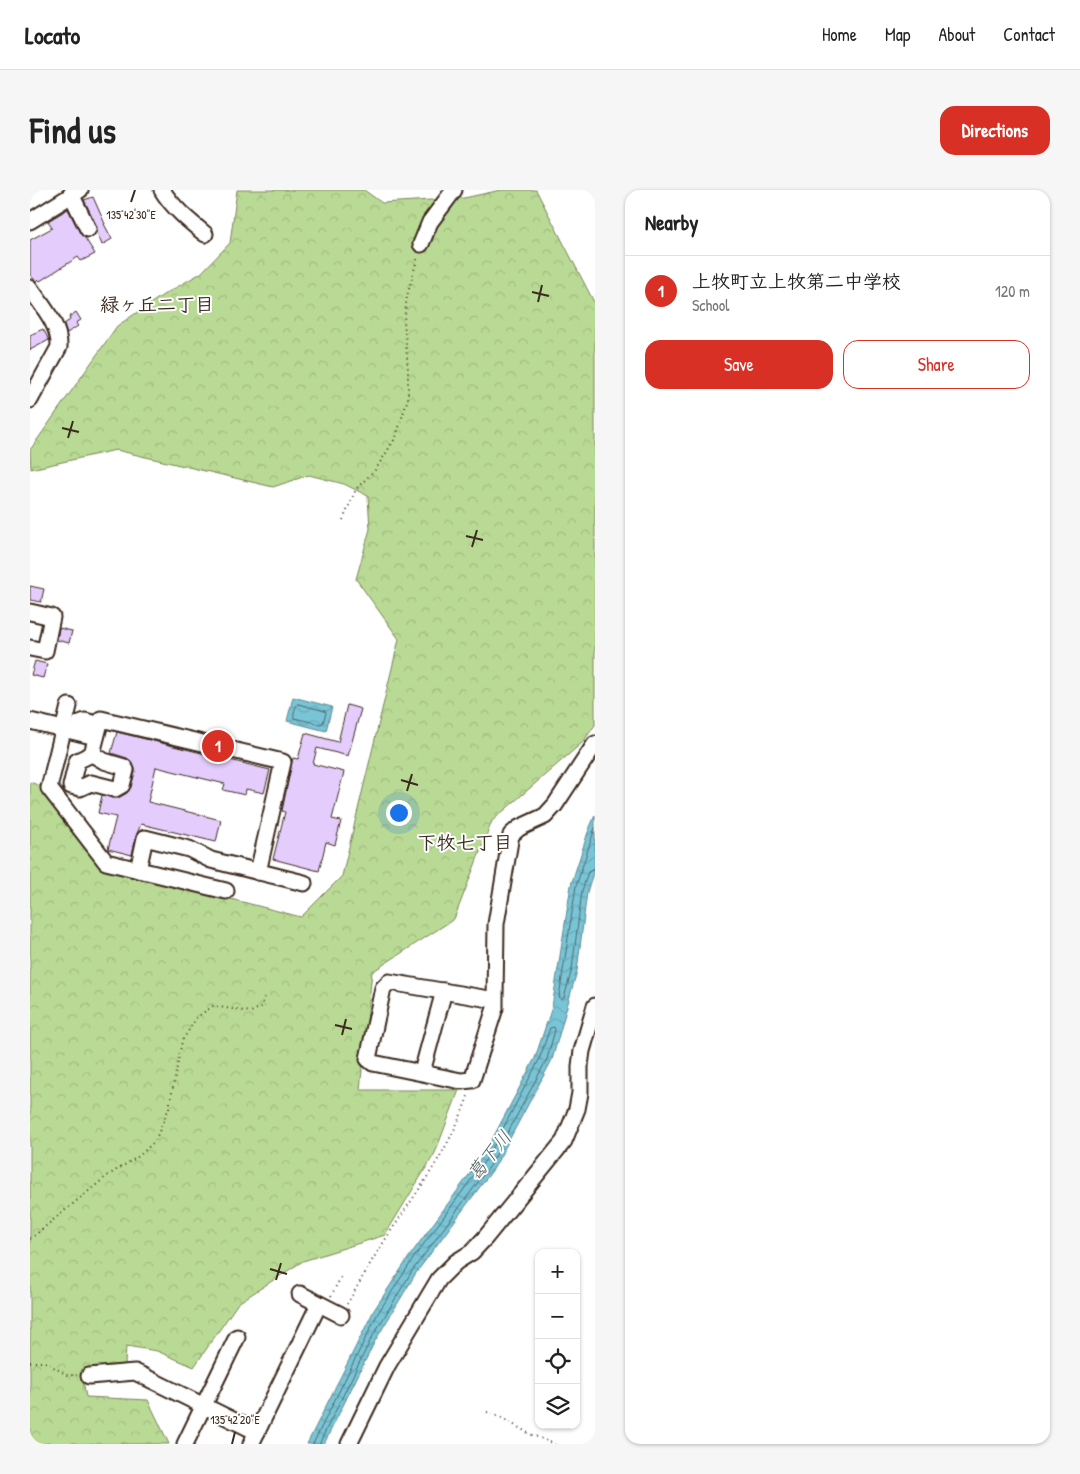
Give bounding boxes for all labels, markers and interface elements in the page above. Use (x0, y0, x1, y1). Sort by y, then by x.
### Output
text: Locato (25, 19, 80, 51)
text: Home (822, 22, 857, 47)
text: Map (885, 22, 910, 47)
text: About (938, 22, 975, 47)
text: Contact (1003, 22, 1055, 47)
button: Directions (940, 106, 1050, 155)
text: Find us (30, 107, 116, 154)
text: 135°42'30"E (106, 206, 156, 223)
text: Nearby (645, 208, 698, 237)
text: 上牧町立上牧第二中学校 (692, 268, 901, 294)
text: 1 (658, 280, 664, 302)
text: 120 m (995, 280, 1030, 302)
district label: 緑ヶ丘二丁目 (100, 291, 214, 317)
text: School (692, 294, 729, 316)
button: Save (645, 340, 833, 389)
button: Share (843, 340, 1030, 389)
pin: 1 (202, 727, 234, 765)
your location (386, 800, 412, 826)
district label: 下牧七丁目 (417, 829, 513, 855)
water label: 葛下川 (461, 1125, 517, 1185)
map controls (535, 1249, 580, 1429)
button: + (535, 1249, 580, 1294)
button: − (535, 1294, 580, 1339)
button: locate (535, 1339, 580, 1384)
button: layers (535, 1384, 580, 1429)
text: 135°42'20"E (210, 1411, 260, 1428)

